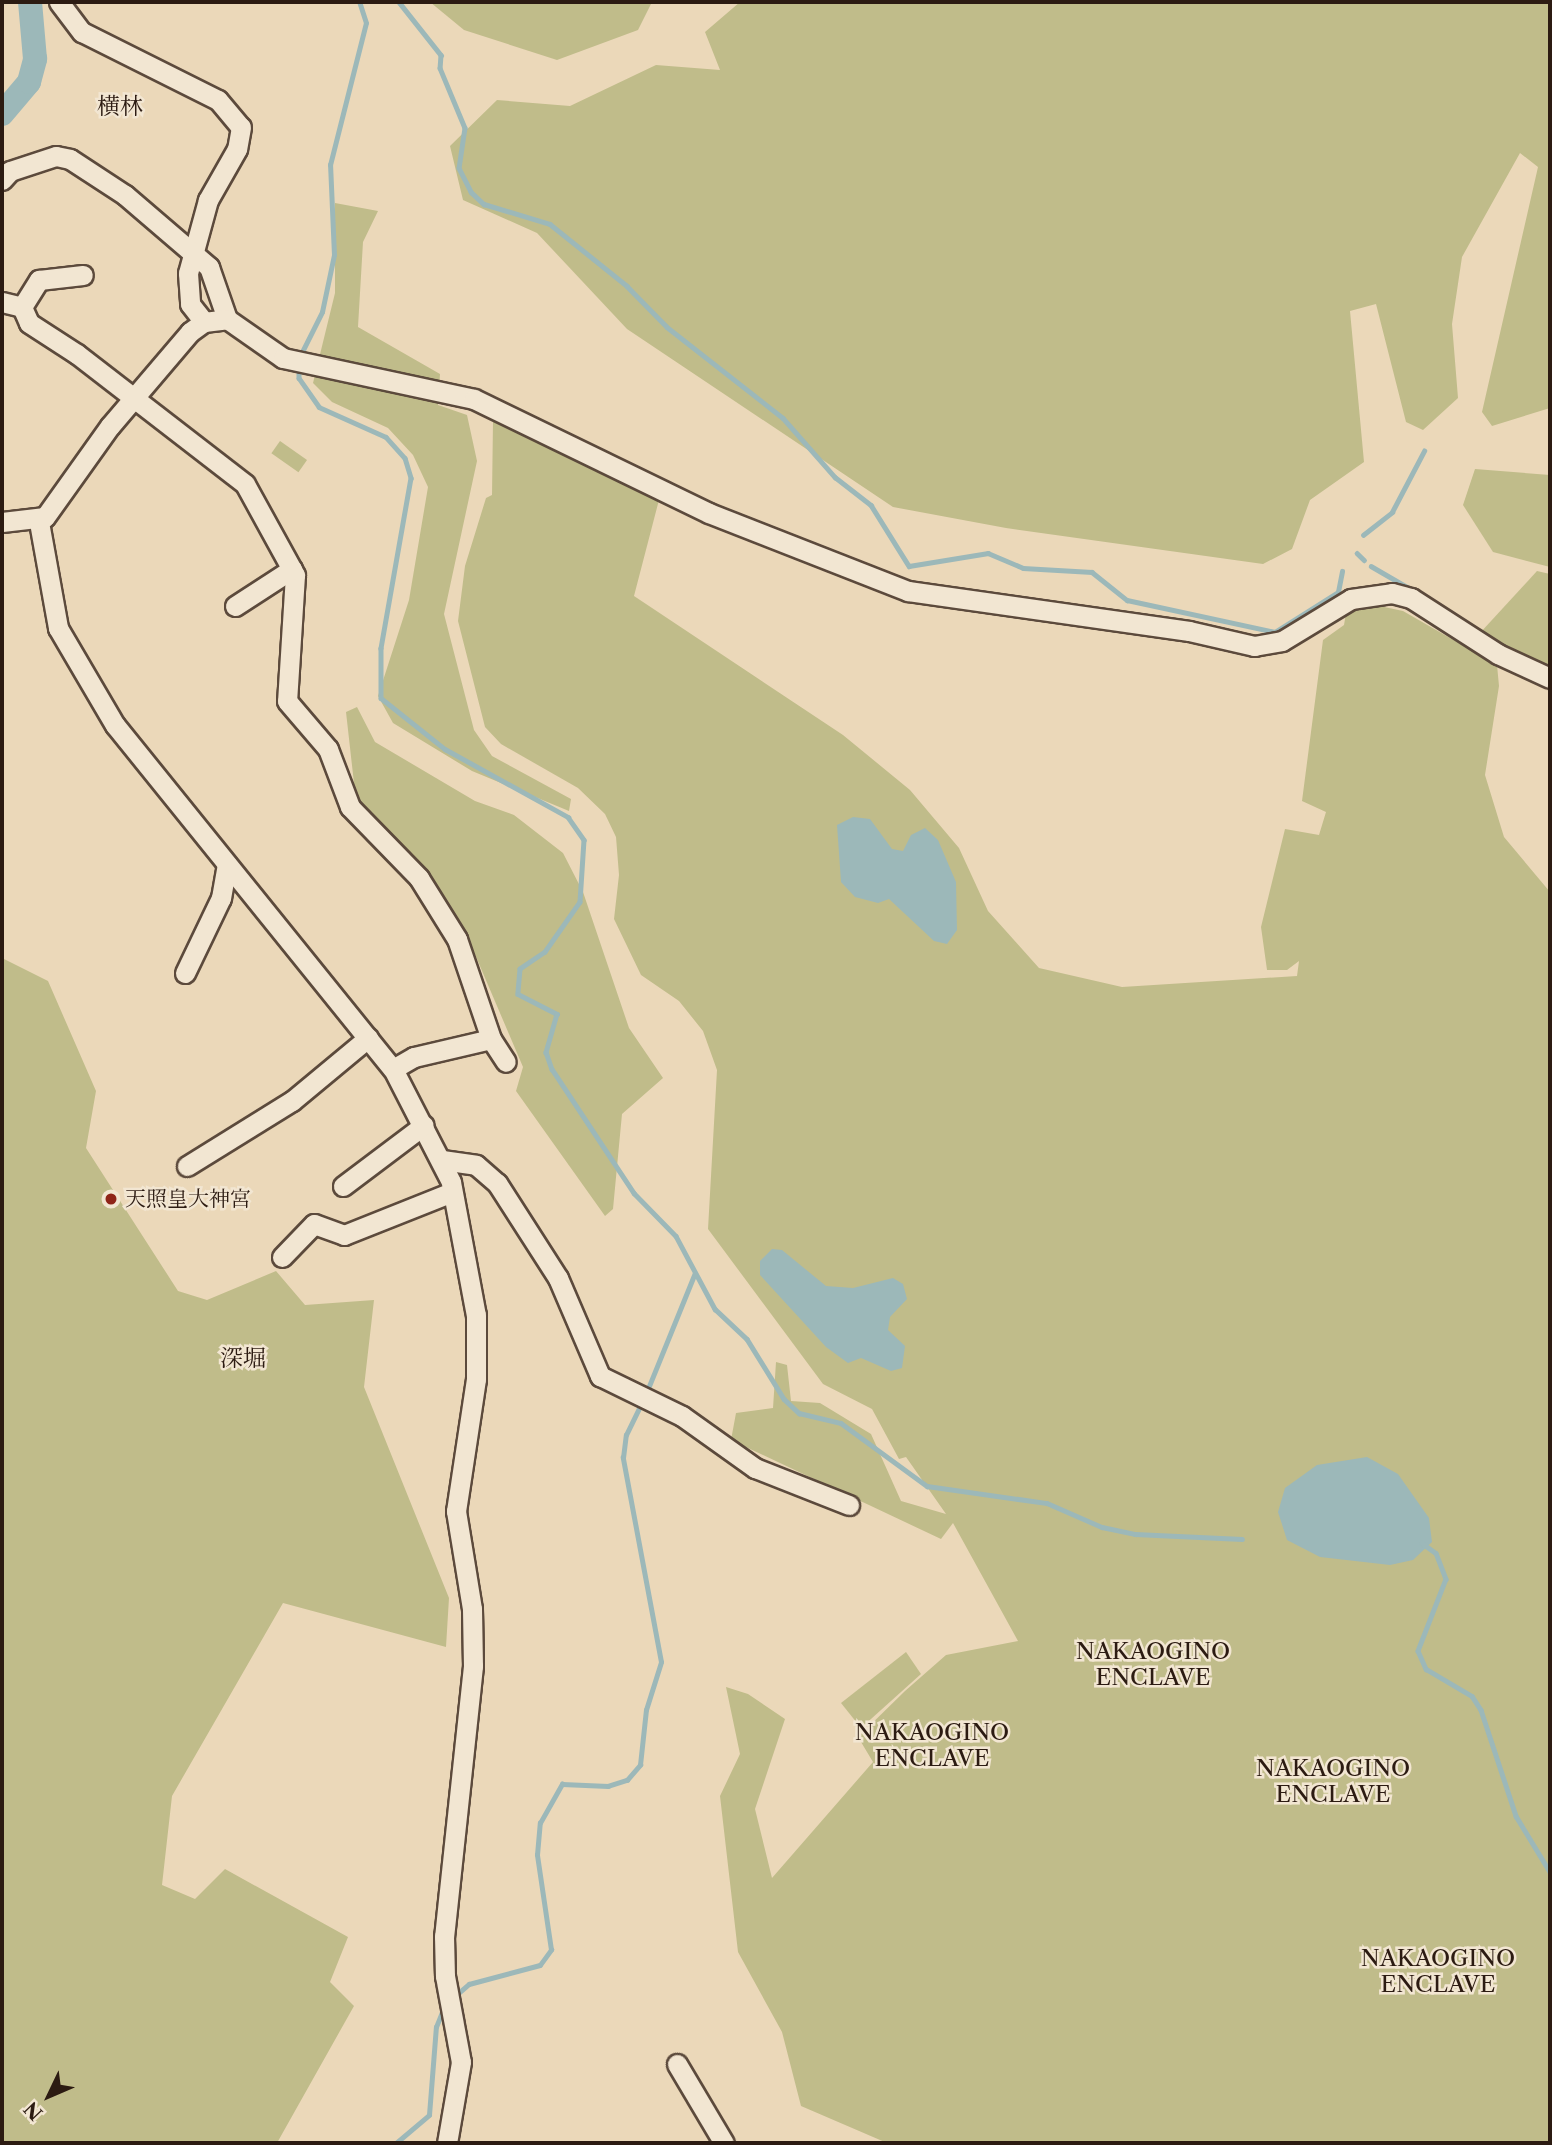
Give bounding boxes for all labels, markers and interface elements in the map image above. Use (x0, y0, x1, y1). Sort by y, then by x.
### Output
district label: 横林 (97, 92, 143, 120)
place label: 天照皇大神宮 (125, 1186, 251, 1212)
marker: 天照皇大神宮 (103, 1191, 119, 1207)
district label: 深堀 (220, 1344, 266, 1372)
district label: NAKAOGINO ENCLAVE (1068, 1637, 1238, 1691)
district label: NAKAOGINO ENCLAVE (847, 1718, 1017, 1772)
district label: NAKAOGINO ENCLAVE (1248, 1754, 1418, 1808)
district label: NAKAOGINO ENCLAVE (1353, 1944, 1523, 1998)
north arrow (14, 2061, 84, 2131)
text: N (20, 2097, 48, 2125)

